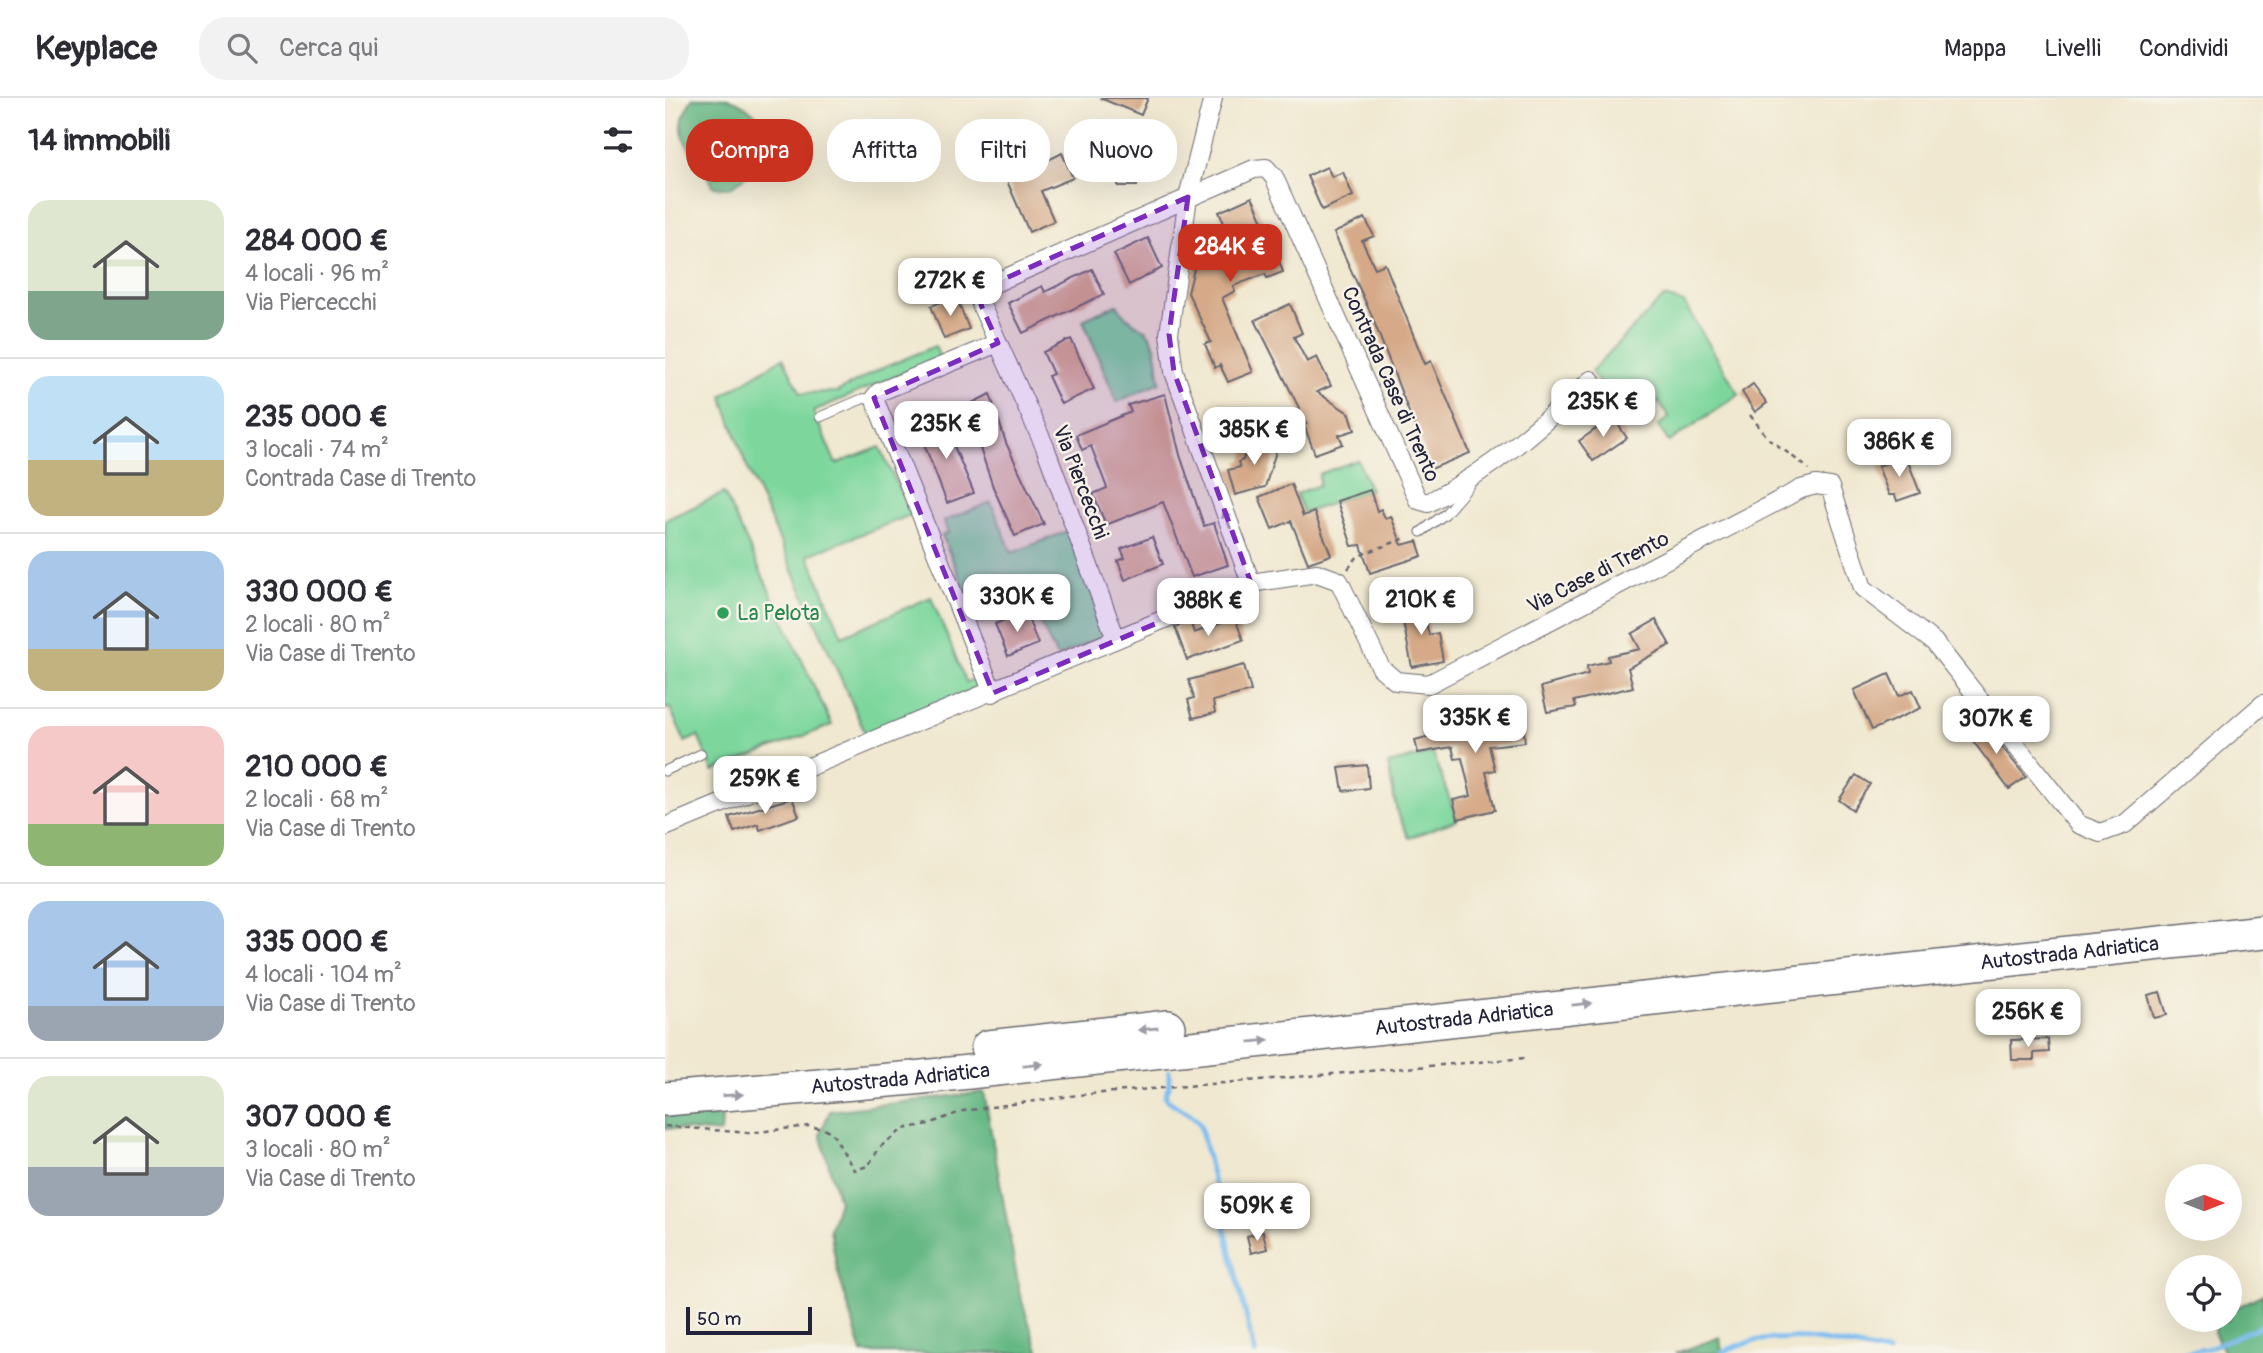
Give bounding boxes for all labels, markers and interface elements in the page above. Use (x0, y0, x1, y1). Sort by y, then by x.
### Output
search box (199, 17, 689, 80)
text: Keyplace (35, 28, 157, 69)
icon: search (223, 29, 261, 67)
text: Cerca qui (279, 32, 378, 64)
text: Mappa (1944, 34, 2006, 63)
text: Livelli (2044, 34, 2101, 63)
text: Condividi (2139, 34, 2228, 63)
chip: Compra (686, 119, 813, 182)
chip: Affitta (827, 119, 941, 182)
chip: Filtri (955, 119, 1050, 182)
chip: Nuovo (1064, 119, 1177, 182)
icon: filters (599, 121, 637, 159)
text: 14 immobili (28, 122, 170, 159)
text: 284 000 € (245, 222, 389, 259)
pin: 284K € (1173, 225, 1287, 284)
icon: home (84, 228, 168, 312)
text: 284K € (1194, 232, 1266, 261)
pin: 272K € (893, 258, 1007, 318)
text: 4 locali · 96 m² (245, 259, 389, 288)
text: 272K € (914, 266, 986, 295)
street label: Contrada Case di Trento (1335, 282, 1446, 486)
text: Via Piercecchi (245, 288, 376, 317)
pin: 235K € (1546, 380, 1660, 439)
text: 235K € (1567, 387, 1639, 416)
text: 235 000 € (245, 398, 388, 435)
pin: 235K € (889, 402, 1003, 461)
icon: home (84, 404, 168, 488)
pin: 385K € (1197, 408, 1311, 467)
text: 235K € (910, 409, 982, 438)
text: 385K € (1219, 415, 1289, 444)
pin: 386K € (1842, 420, 1956, 479)
street label: Via Piercecchi (1046, 421, 1115, 543)
text: 386K € (1863, 427, 1935, 456)
text: 3 locali · 74 m² (245, 435, 389, 464)
text: Contrada Case di Trento (245, 464, 476, 493)
one-way arrow (1221, 508, 1232, 529)
street label: Via Case di Trento (1523, 525, 1674, 620)
text: 330 000 € (245, 573, 393, 610)
pin: 330K € (960, 574, 1074, 634)
pin: 388K € (1151, 578, 1265, 638)
pin: 210K € (1364, 578, 1478, 637)
icon: home (84, 579, 168, 663)
text: 330K € (979, 582, 1055, 611)
text: 210K € (1385, 585, 1457, 614)
text: 388K € (1173, 586, 1243, 615)
place label: La Pelota (737, 600, 820, 627)
marker: La Pelota (715, 605, 731, 621)
text: 2 locali · 80 m² (245, 610, 391, 639)
text: Via Case di Trento (245, 639, 416, 668)
pin: 335K € (1418, 696, 1532, 755)
pin: 307K € (1939, 696, 2053, 756)
text: 335K € (1439, 703, 1511, 732)
text: 307K € (1959, 704, 2033, 733)
text: 210 000 € (245, 748, 388, 785)
icon: home (84, 754, 168, 838)
pin: 259K € (708, 756, 822, 816)
text: 259K € (729, 764, 801, 793)
text: 2 locali · 68 m² (245, 785, 388, 814)
text: Via Case di Trento (245, 814, 416, 843)
text: 335 000 € (245, 923, 389, 960)
icon: home (84, 929, 168, 1013)
street label: Autostrada Adriatica (1979, 930, 2160, 977)
text: 4 locali · 104 m² (245, 960, 402, 989)
text: Via Case di Trento (245, 989, 416, 1018)
pin: 256K € (1971, 990, 2085, 1049)
street label: Autostrada Adriatica (1373, 996, 1555, 1042)
text: 256K € (1992, 997, 2064, 1026)
one-way arrow (1571, 999, 1593, 1010)
one-way arrow (1137, 1024, 1159, 1035)
one-way arrow (1248, 1035, 1270, 1046)
street label: Autostrada Adriatica (809, 1057, 991, 1101)
one-way arrow (1022, 1060, 1044, 1071)
one-way arrow (722, 1089, 744, 1100)
text: 307 000 € (245, 1098, 392, 1135)
icon: home (84, 1104, 168, 1188)
text: 3 locali · 80 m² (245, 1135, 391, 1164)
text: Via Case di Trento (245, 1164, 416, 1193)
north arrow (2165, 1164, 2242, 1241)
map controls (2165, 1164, 2242, 1332)
pin: 509K € (1200, 1184, 1314, 1243)
text: 509K € (1220, 1191, 1294, 1220)
button: locate (2165, 1255, 2242, 1332)
scale bar (686, 1304, 812, 1336)
text: 50 m (697, 1307, 741, 1331)

